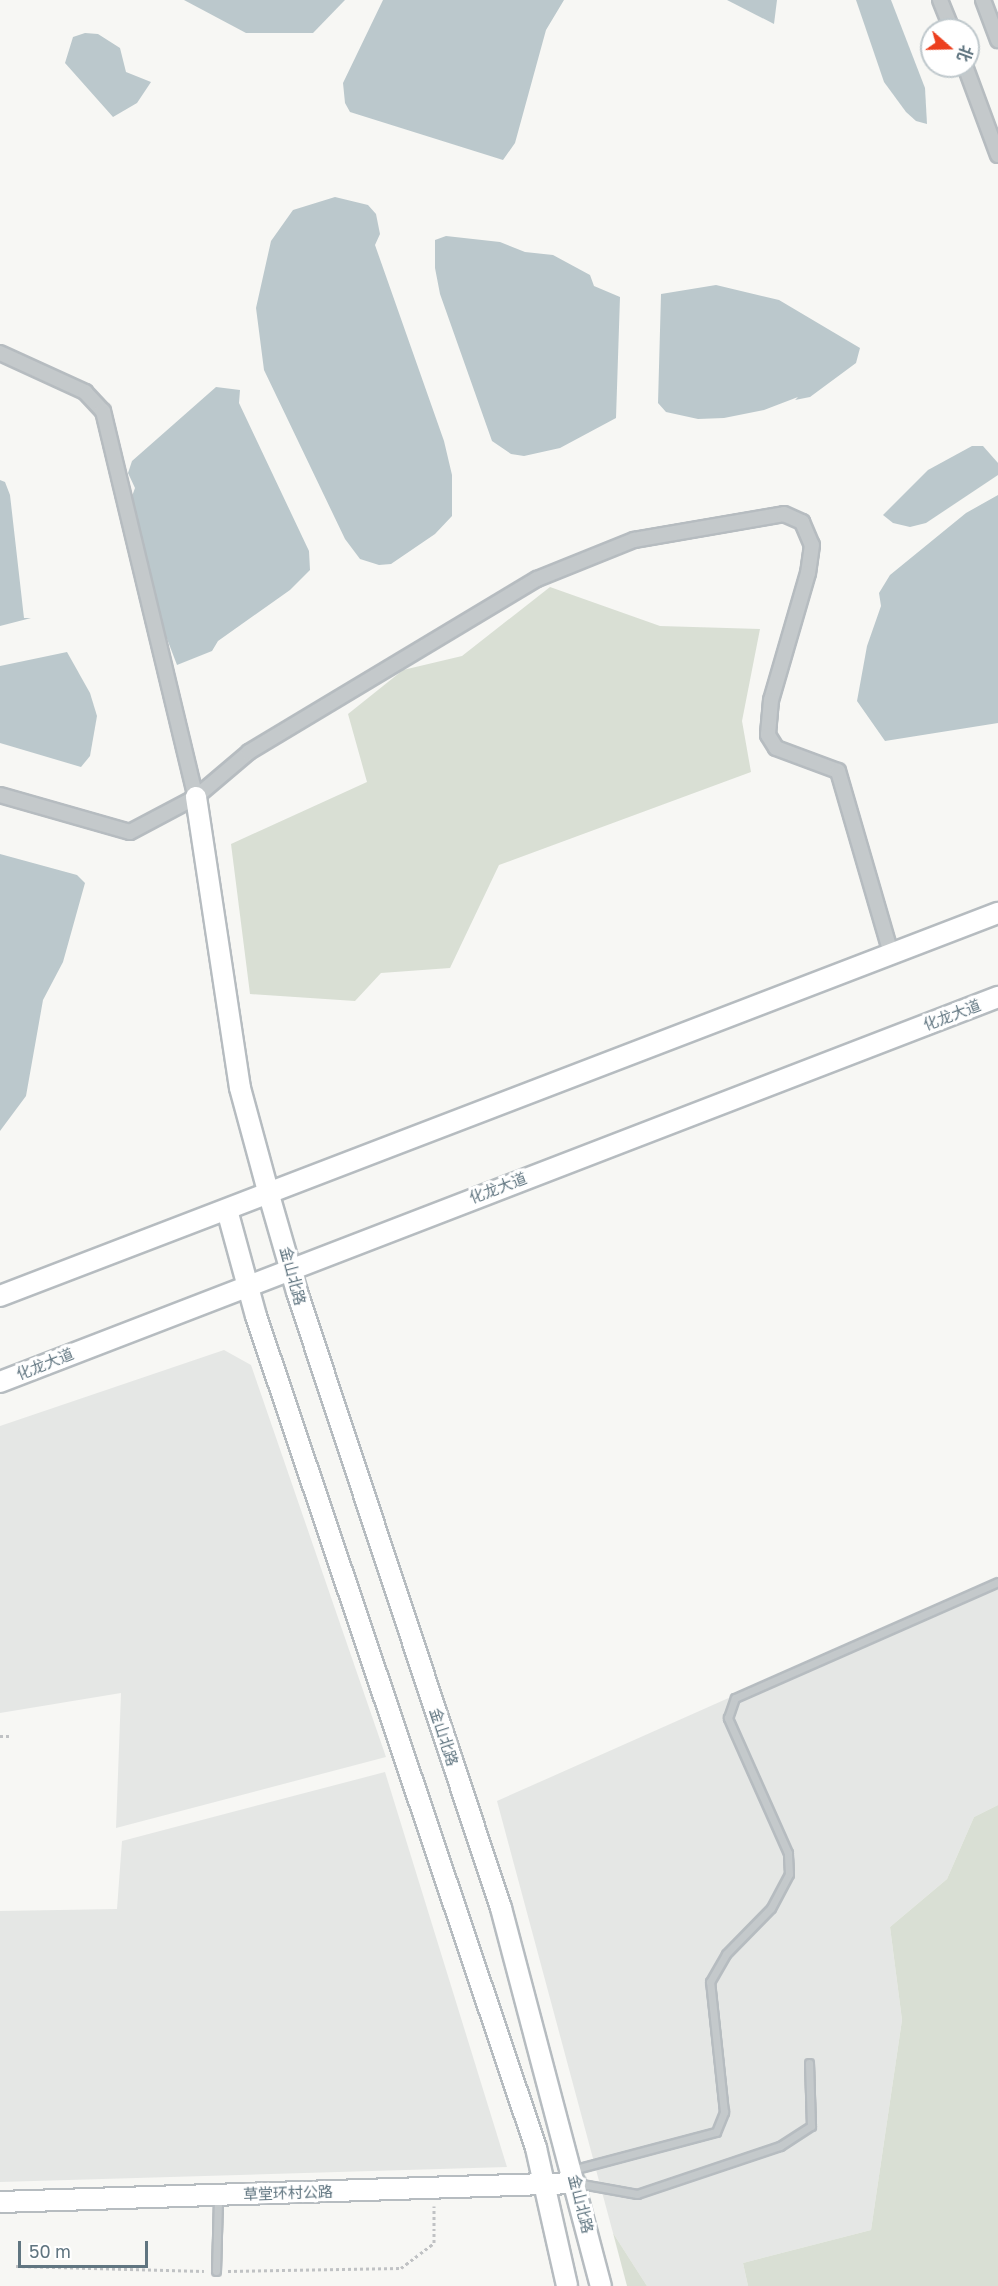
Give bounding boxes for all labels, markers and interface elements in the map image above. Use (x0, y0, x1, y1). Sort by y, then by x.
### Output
north arrow (920, 18, 980, 78)
text: 北 (953, 43, 977, 64)
street label: 化龙大道 (921, 996, 983, 1034)
street label: 化龙大道 (467, 1169, 529, 1207)
street label: 金山北路 (277, 1245, 309, 1307)
street label: 化龙大道 (14, 1344, 76, 1384)
street label: 金山北路 (426, 1706, 462, 1768)
street label: 金山北路 (565, 2173, 597, 2235)
street label: 草堂环村公路 (243, 2182, 333, 2204)
scale bar (21, 2229, 152, 2267)
text: 50 m (29, 2240, 71, 2262)

